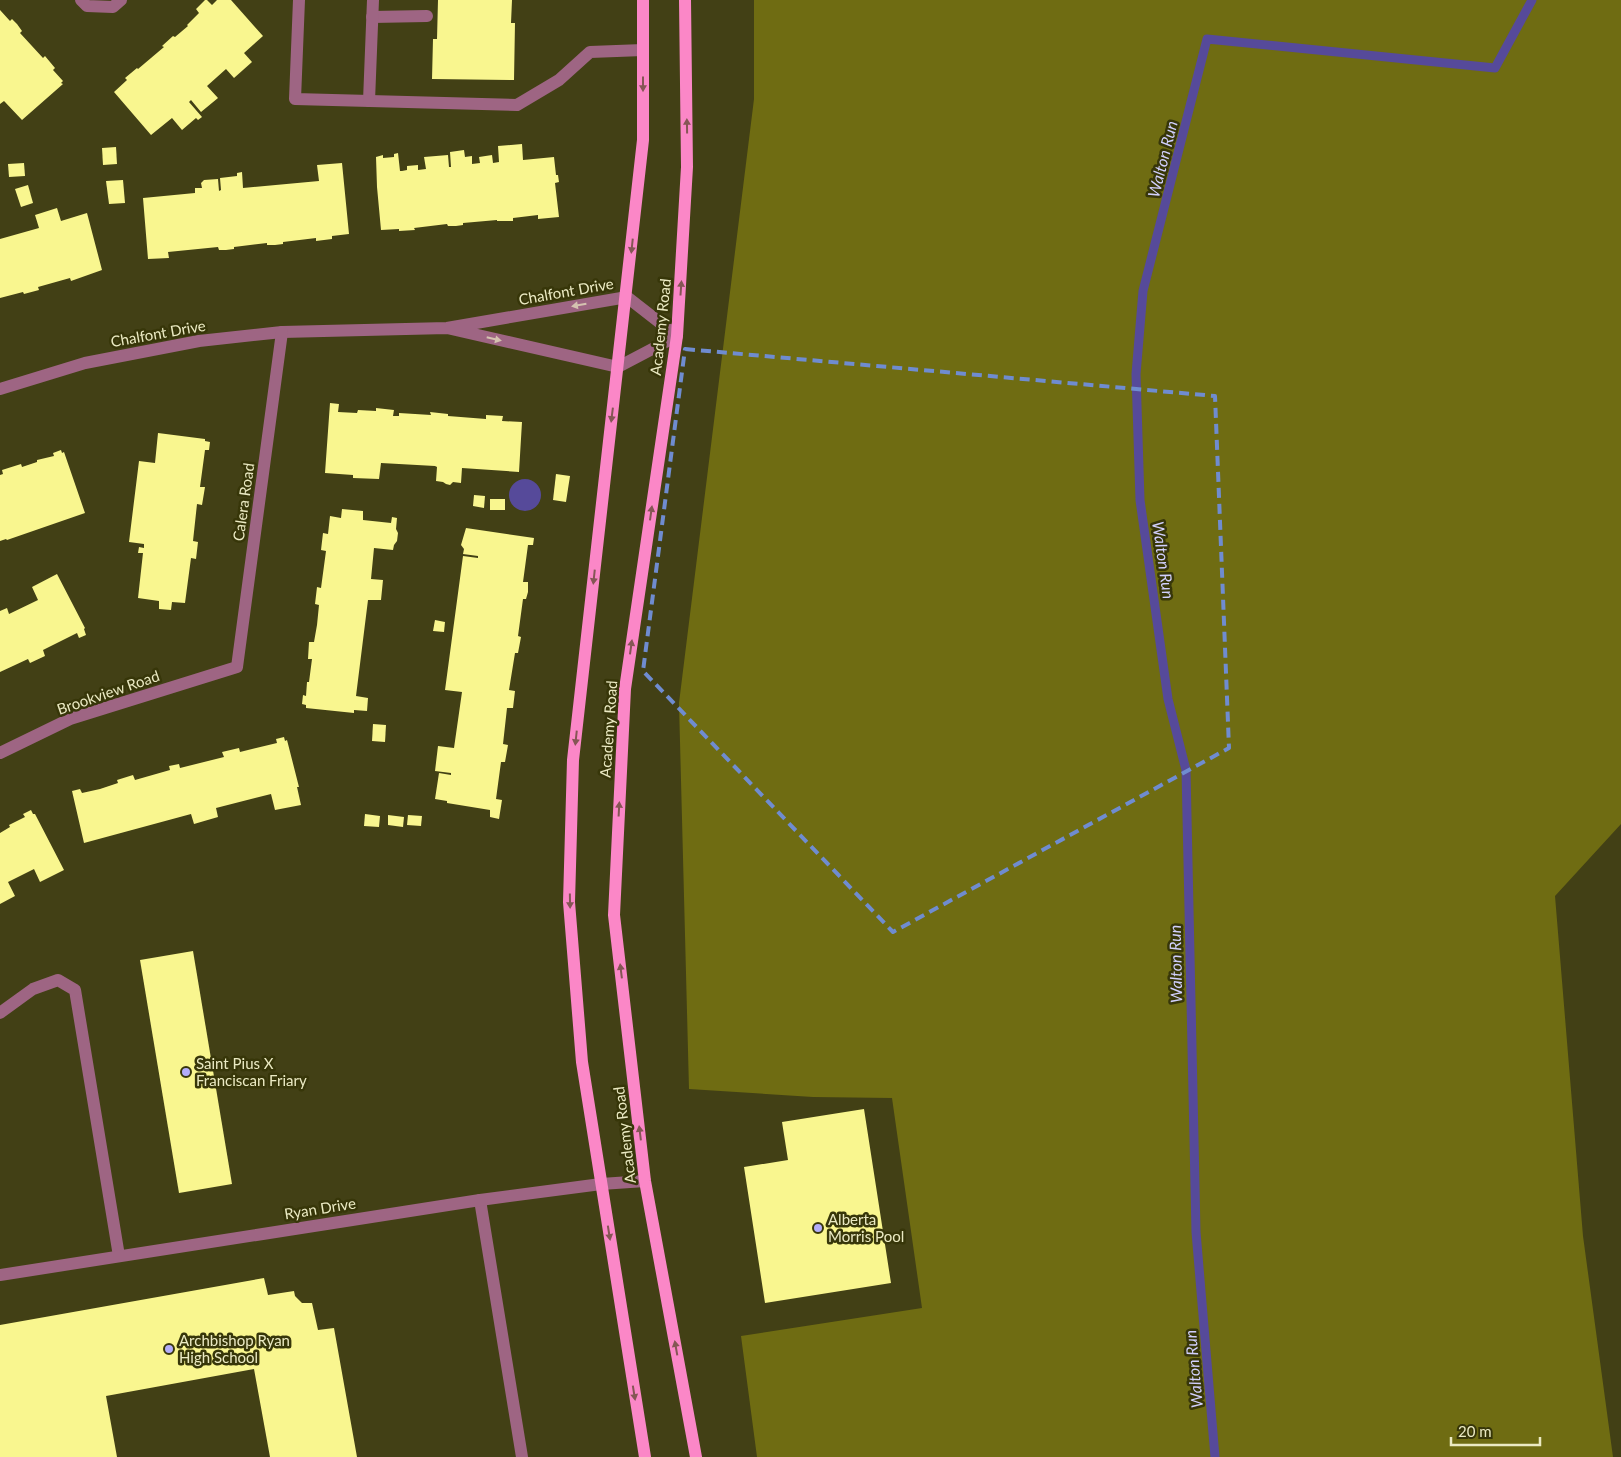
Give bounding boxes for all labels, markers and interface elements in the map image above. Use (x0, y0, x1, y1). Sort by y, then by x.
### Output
one-way arrow (639, 76, 647, 92)
one-way arrow (683, 117, 691, 133)
water label: Walton Run (1143, 119, 1181, 199)
one-way arrow (628, 238, 636, 254)
street label: Chalfont Drive (517, 274, 615, 308)
street label: Academy Road (646, 278, 674, 376)
one-way arrow (677, 280, 685, 296)
one-way arrow (570, 302, 586, 310)
street label: Chalfont Drive (109, 316, 207, 350)
one-way arrow (487, 335, 502, 343)
one-way arrow (608, 408, 616, 424)
street label: Calera Road (229, 462, 257, 542)
one-way arrow (647, 505, 655, 521)
water label: Walton Run (1149, 520, 1179, 600)
one-way arrow (590, 569, 598, 585)
one-way arrow (627, 639, 635, 655)
street label: Brookview Road (54, 666, 162, 718)
street label: Academy Road (596, 680, 620, 778)
one-way arrow (572, 731, 580, 747)
one-way arrow (616, 801, 624, 817)
one-way arrow (566, 893, 574, 909)
water label: Walton Run (1165, 925, 1185, 1003)
one-way arrow (617, 963, 625, 979)
place label: Saint Pius X Franciscan Friary (196, 1054, 307, 1089)
marker: Saint Pius X Franciscan Friary (180, 1066, 192, 1078)
street label: Academy Road (609, 1086, 639, 1184)
one-way arrow (636, 1124, 644, 1140)
street label: Ryan Drive (283, 1193, 357, 1223)
place label: Alberta Morris Pool (828, 1210, 904, 1245)
marker: Alberta Morris Pool (812, 1222, 824, 1234)
one-way arrow (605, 1225, 613, 1241)
water label: Walton Run (1180, 1329, 1206, 1409)
place label: Archbishop Ryan High School (179, 1331, 290, 1366)
one-way arrow (671, 1340, 679, 1356)
marker: Archbishop Ryan High School (163, 1343, 175, 1355)
one-way arrow (631, 1385, 639, 1401)
scale bar (1451, 1414, 1540, 1446)
text: 20 m (1458, 1422, 1492, 1440)

